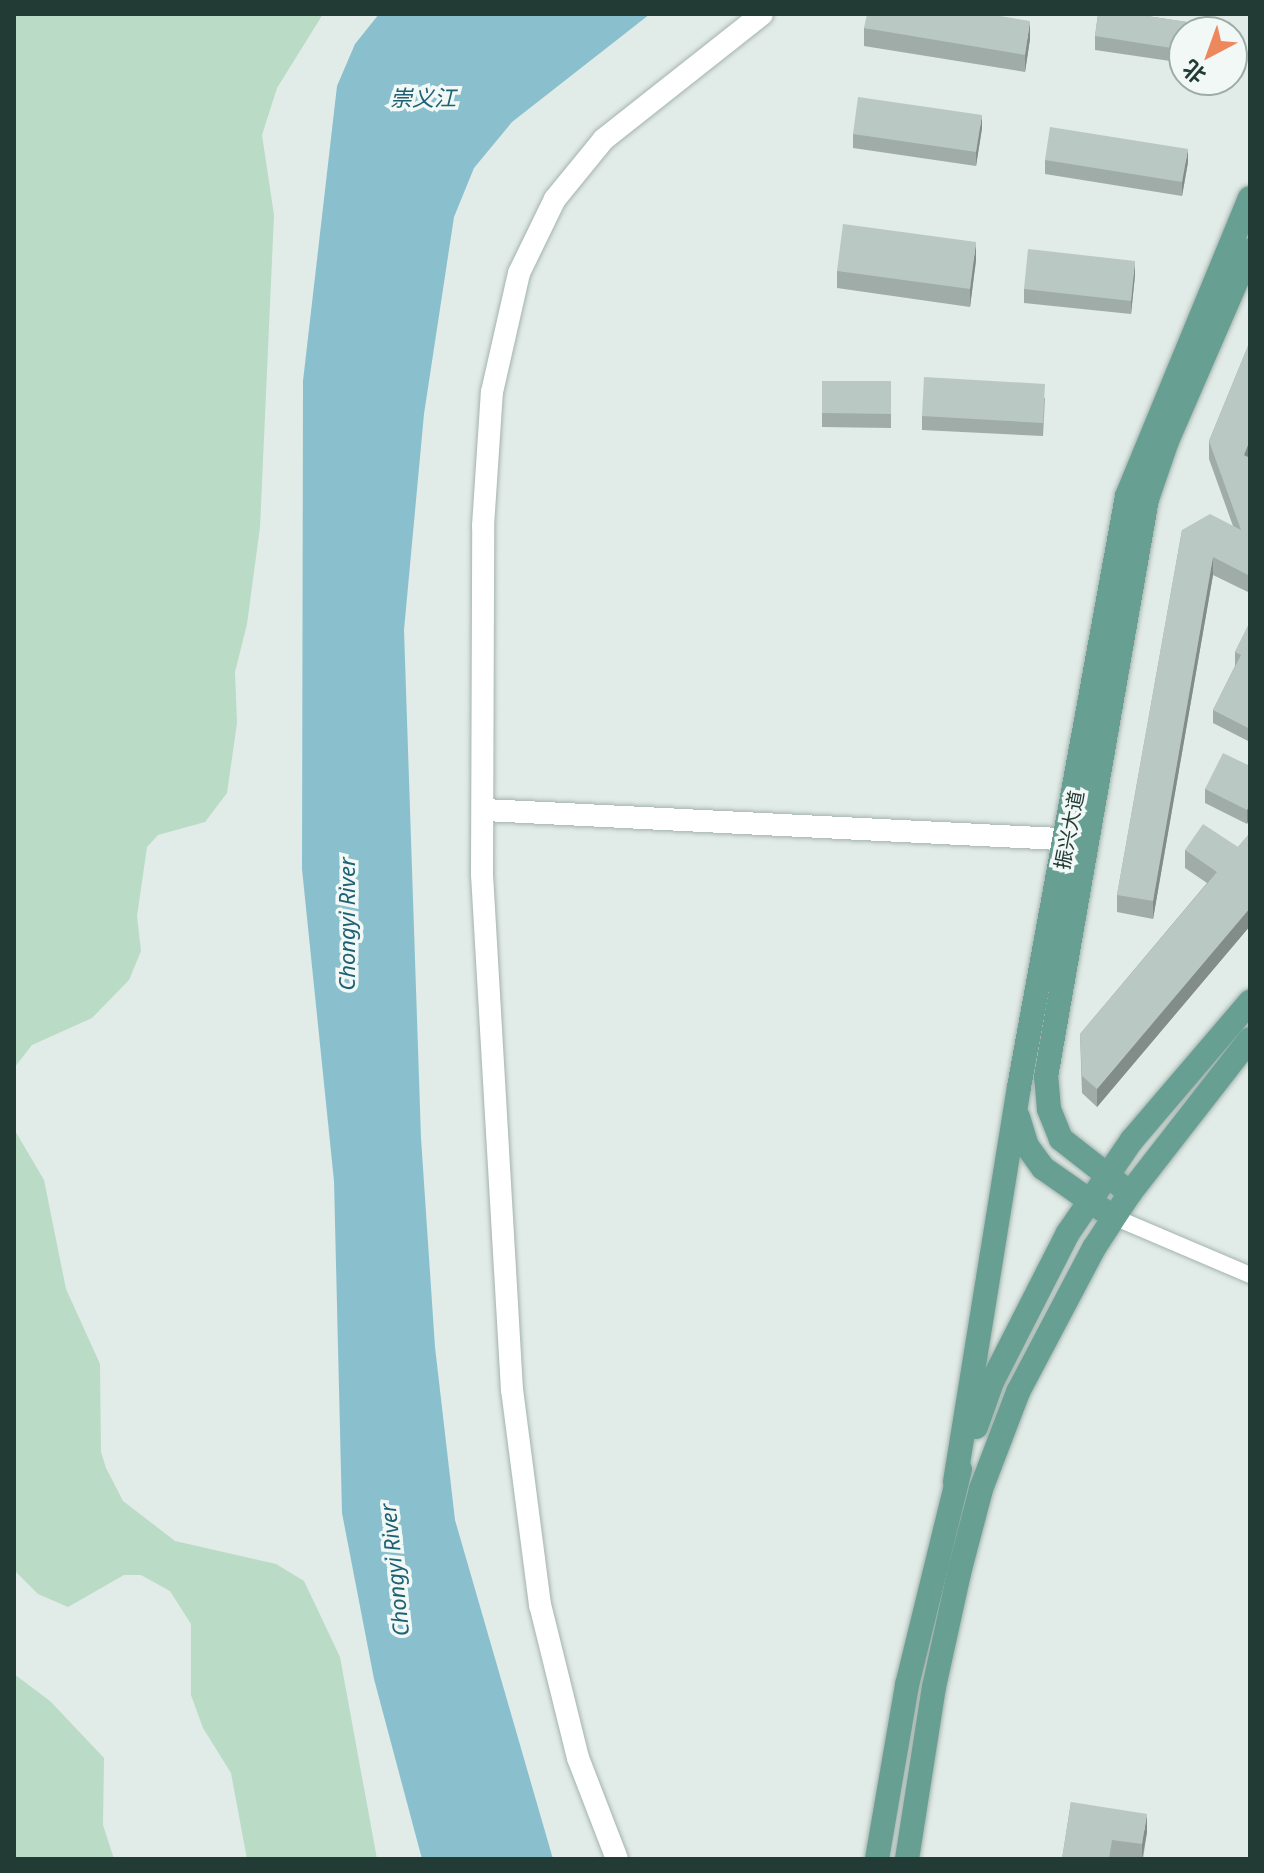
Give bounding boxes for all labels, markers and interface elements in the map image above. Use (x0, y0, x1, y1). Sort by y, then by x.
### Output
north arrow (1168, 16, 1248, 96)
text: 北 (1175, 54, 1212, 91)
water label: 崇义江 (390, 85, 456, 111)
street label: 振兴大道 (1050, 788, 1088, 872)
water label: Chongyi River (334, 857, 360, 991)
water label: Chongyi River (374, 1502, 414, 1638)

